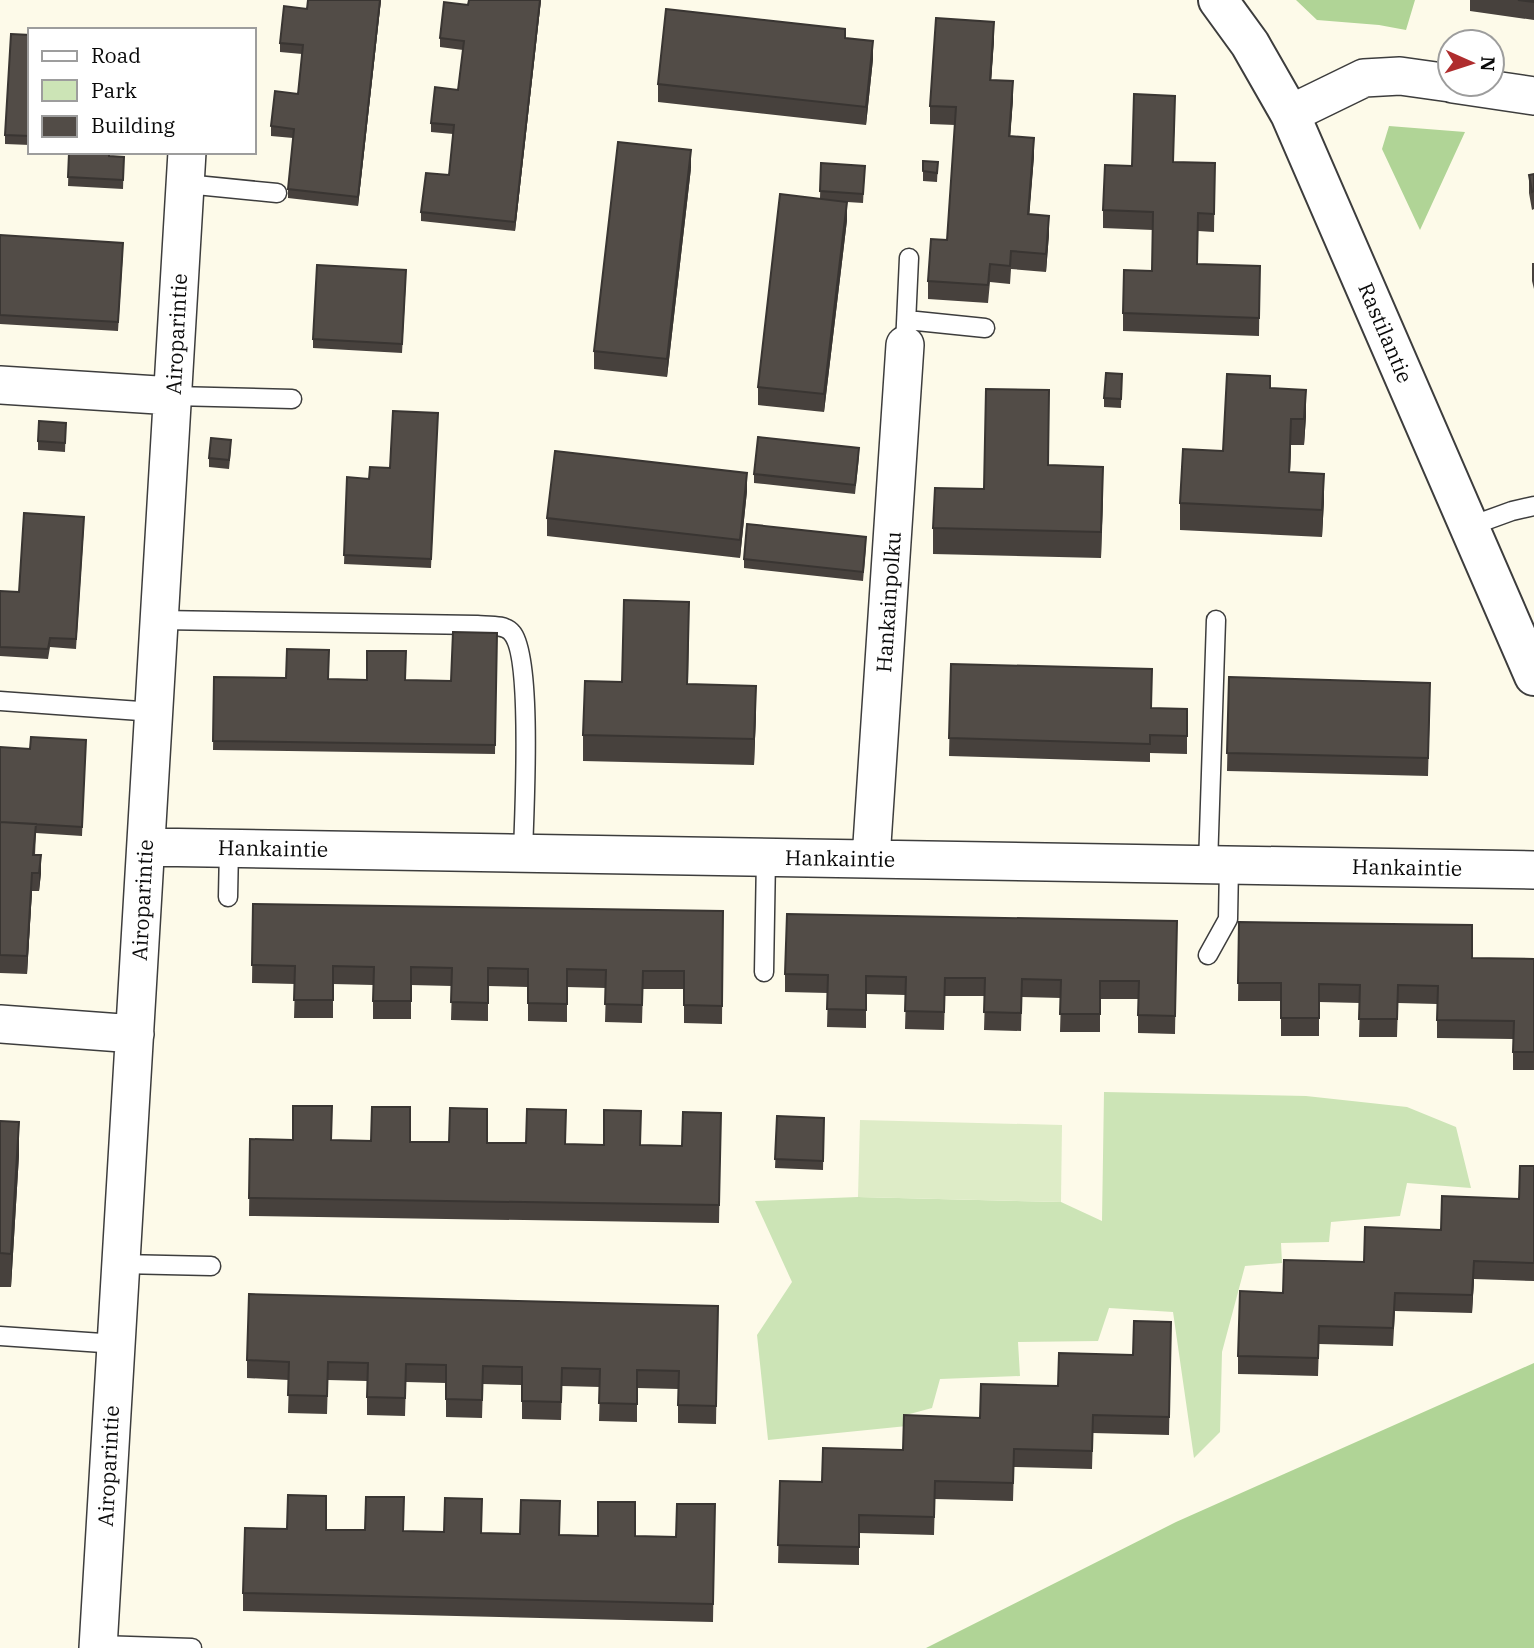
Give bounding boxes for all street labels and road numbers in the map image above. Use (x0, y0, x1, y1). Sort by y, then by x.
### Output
street label: Airoparintie (159, 273, 193, 395)
street label: Rastilantie (1352, 278, 1420, 387)
street label: Hankainpolku (869, 530, 907, 673)
street label: Hankaintie (218, 833, 328, 863)
street label: Airoparintie (125, 839, 159, 961)
street label: Hankaintie (785, 843, 895, 873)
street label: Hankaintie (1352, 852, 1462, 882)
street label: Airoparintie (91, 1405, 125, 1527)

